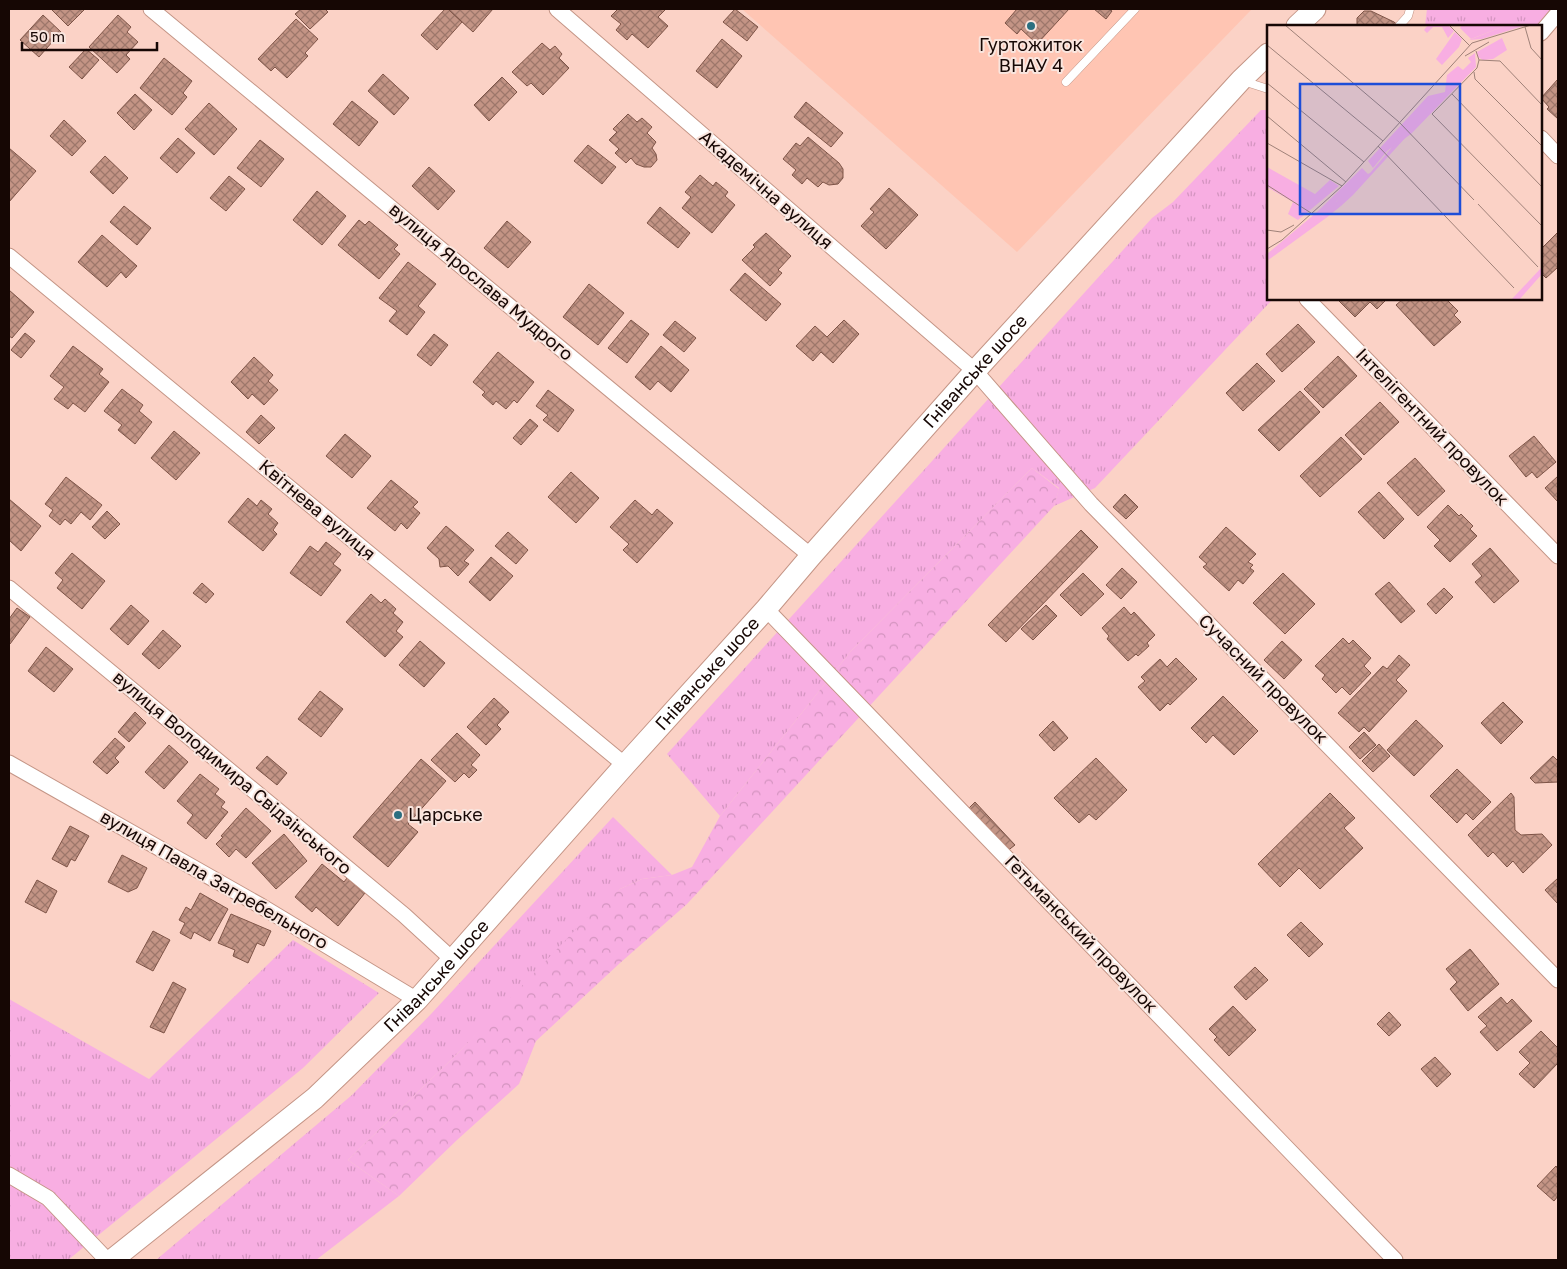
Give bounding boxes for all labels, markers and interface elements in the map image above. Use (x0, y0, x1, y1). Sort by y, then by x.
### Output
scale bar (22, 20, 158, 52)
marker: Гуртожиток ВНАУ 4 (1025, 20, 1037, 32)
inset map (1267, 25, 1542, 300)
text: 50 m (30, 27, 65, 45)
place label: Гуртожиток ВНАУ 4 (979, 33, 1083, 76)
street label: Академічна вулиця (695, 125, 838, 253)
street label: вулиця Ярослава Мудрого (385, 198, 578, 365)
street label: Гніванське шосе (918, 309, 1031, 432)
street label: Інтелігентний провулок (1352, 343, 1514, 510)
street label: Квітнева вулиця (255, 454, 380, 564)
street label: Сучасний провулок (1194, 609, 1333, 748)
street label: Гніванське шосе (650, 612, 764, 734)
street label: вулиця Володимира Свідзінського (109, 666, 356, 879)
place label: Царське (408, 803, 483, 825)
street label: вулиця Павла Загребельного (97, 805, 332, 953)
marker: Царське (392, 809, 404, 821)
street label: Гетьманський провулок (1001, 850, 1163, 1017)
street label: Гніванське шосе (379, 915, 493, 1036)

